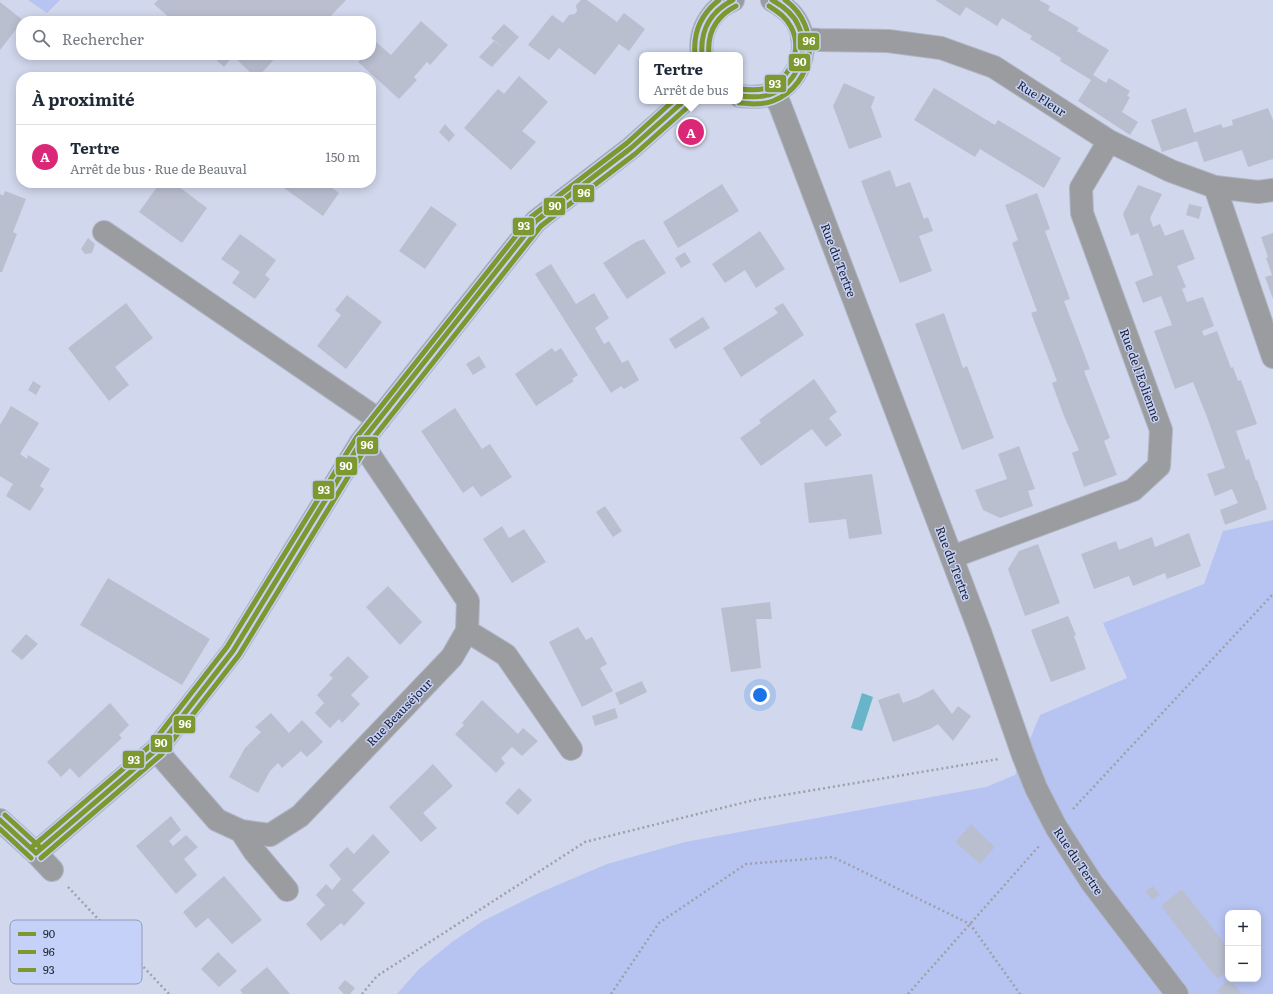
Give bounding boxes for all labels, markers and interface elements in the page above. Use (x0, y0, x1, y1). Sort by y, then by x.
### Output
search box (16, 16, 376, 60)
icon: search (30, 27, 52, 49)
text: Rechercher (62, 27, 144, 50)
line badge: 96 (797, 32, 820, 51)
text: 96 (803, 32, 816, 48)
popup (639, 52, 743, 104)
line badge: 90 (788, 53, 811, 72)
text: 90 (793, 53, 807, 69)
text: Tertre (654, 57, 703, 80)
line badge: 93 (764, 74, 787, 93)
text: 93 (769, 75, 781, 91)
street label: Rue Fleur (1014, 76, 1070, 121)
text: Arrêt de bus (654, 80, 728, 99)
text: À proximité (32, 86, 135, 111)
pin: A (678, 117, 704, 147)
text: Tertre (70, 136, 120, 159)
text: A (40, 147, 50, 166)
text: 150 m (325, 147, 360, 166)
text: Arrêt de bus · Rue de Beauval (70, 159, 247, 178)
line badge: 96 (572, 184, 595, 203)
text: 96 (578, 184, 591, 200)
line badge: 90 (543, 197, 566, 216)
text: 90 (548, 197, 562, 213)
line badge: 93 (512, 217, 535, 236)
text: 93 (518, 217, 530, 233)
street label: Rue du Tertre (817, 220, 861, 300)
street label: Rue de l'Eolienne (1116, 326, 1166, 424)
line badge: 96 (356, 436, 379, 455)
text: 96 (361, 436, 374, 452)
line badge: 90 (335, 456, 358, 476)
text: 90 (339, 457, 353, 473)
line badge: 93 (312, 480, 335, 500)
text: 93 (318, 481, 330, 497)
street label: Rue du Tertre (932, 523, 976, 603)
street label: Rue Beauséjour (362, 674, 436, 750)
your location (750, 685, 770, 705)
line badge: 96 (173, 715, 196, 734)
text: 96 (179, 715, 192, 731)
line badge: 90 (150, 734, 173, 753)
text: 90 (154, 734, 168, 750)
line badge: 93 (122, 750, 145, 769)
text: 93 (128, 751, 140, 767)
street label: Rue du Tertre (1050, 824, 1108, 898)
map controls (1225, 910, 1261, 982)
button: + (1225, 910, 1261, 946)
legend (10, 920, 142, 984)
text: 90 (43, 925, 55, 941)
text: 96 (43, 943, 55, 959)
button: − (1225, 946, 1261, 982)
text: 93 (43, 961, 55, 977)

